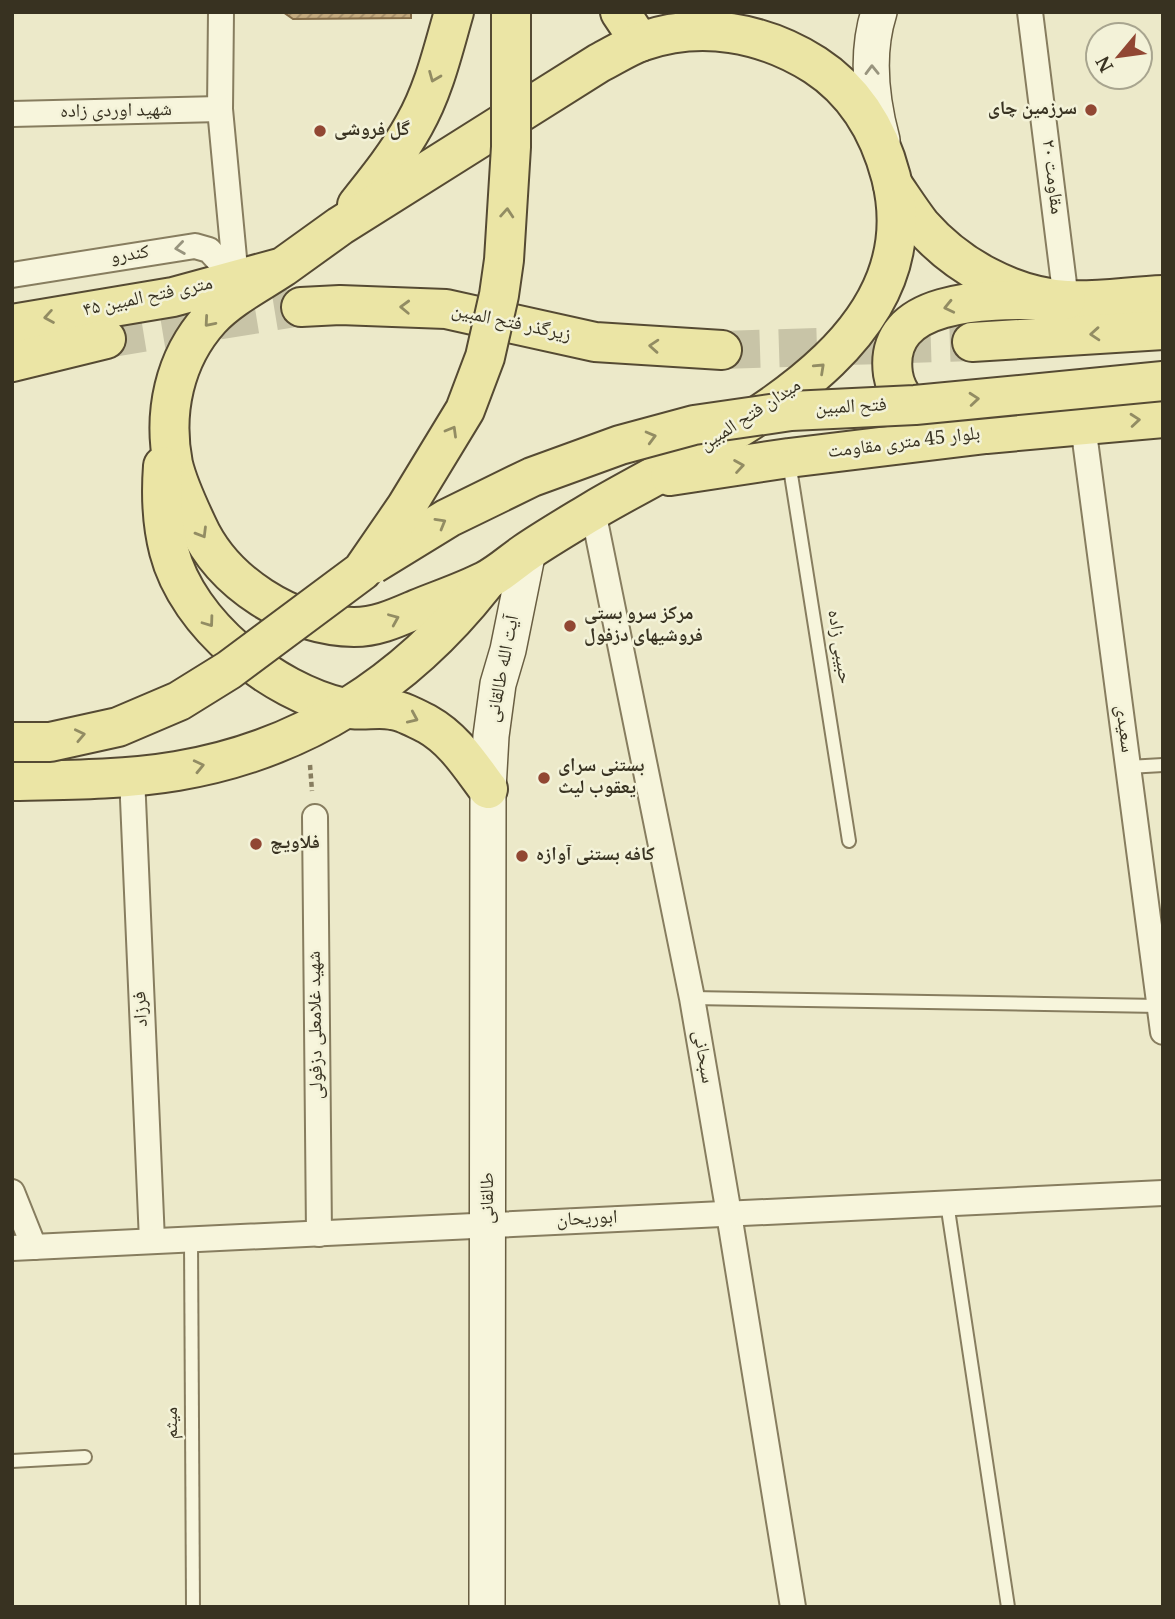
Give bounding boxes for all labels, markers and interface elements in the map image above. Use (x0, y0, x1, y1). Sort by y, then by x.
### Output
north arrow (1084, 21, 1154, 91)
text: N (1089, 48, 1124, 77)
one-way arrow (864, 64, 880, 74)
one-way arrow (429, 71, 443, 83)
place label: سرزمین چای (988, 94, 1077, 126)
street label: شهید اوردی زاده (60, 95, 172, 129)
marker: سرزمین چای (1083, 102, 1099, 118)
place label: گل فروشی (334, 115, 410, 147)
marker: گل فروشی (312, 123, 328, 139)
street label: مقاومت ۲۰ (1031, 138, 1071, 216)
one-way arrow (499, 207, 514, 218)
street label: کندرو (108, 237, 152, 275)
one-way arrow (175, 240, 186, 255)
street label: ۴۵ متری فتح المبین (80, 269, 216, 327)
street label: زیرگذر فتح المبین (448, 296, 574, 352)
one-way arrow (943, 299, 955, 314)
one-way arrow (400, 300, 411, 315)
one-way arrow (43, 309, 55, 324)
one-way arrow (205, 314, 217, 327)
one-way arrow (1089, 326, 1100, 341)
one-way arrow (648, 339, 659, 354)
one-way arrow (812, 363, 825, 376)
street label: میدان فتح المبین (694, 371, 808, 461)
street label: فتح المبین (814, 390, 888, 426)
one-way arrow (968, 392, 979, 407)
one-way arrow (1130, 413, 1141, 428)
street label: بلوار 45 متری مقاومت (826, 419, 982, 469)
one-way arrow (444, 426, 457, 439)
one-way arrow (645, 430, 657, 445)
one-way arrow (733, 459, 745, 474)
one-way arrow (434, 518, 447, 531)
one-way arrow (194, 525, 207, 538)
place label: مرکز سرو بستی فروشیهای دزفول (584, 599, 703, 653)
street label: حبیبی زاده (816, 608, 860, 686)
street label: آیت الله طالقانی (478, 612, 530, 725)
one-way arrow (386, 613, 399, 627)
one-way arrow (201, 614, 214, 626)
marker: مرکز سرو بستی فروشیهای دزفول (562, 618, 578, 634)
street label: سعیدی (1104, 703, 1142, 755)
one-way arrow (406, 710, 419, 724)
one-way arrow (74, 729, 86, 744)
place label: بستنی سرای یعقوب لیث (558, 751, 644, 805)
one-way arrow (193, 760, 205, 775)
marker: بستنی سرای یعقوب لیث (536, 770, 552, 786)
place label: فلاویچ (270, 828, 320, 860)
marker: فلاویچ (248, 836, 264, 852)
place label: کافه بستنی آوازه (536, 840, 655, 872)
marker: کافه بستنی آوازه (514, 848, 530, 864)
street label: شهید غلامعلی دزفولی (300, 950, 334, 1100)
street label: فرزاد (125, 990, 159, 1028)
street label: سبحانی (682, 1028, 722, 1086)
street label: طالقانی (473, 1172, 505, 1224)
street label: ابوریحان (556, 1202, 618, 1238)
street label: میثم (157, 1407, 189, 1439)

